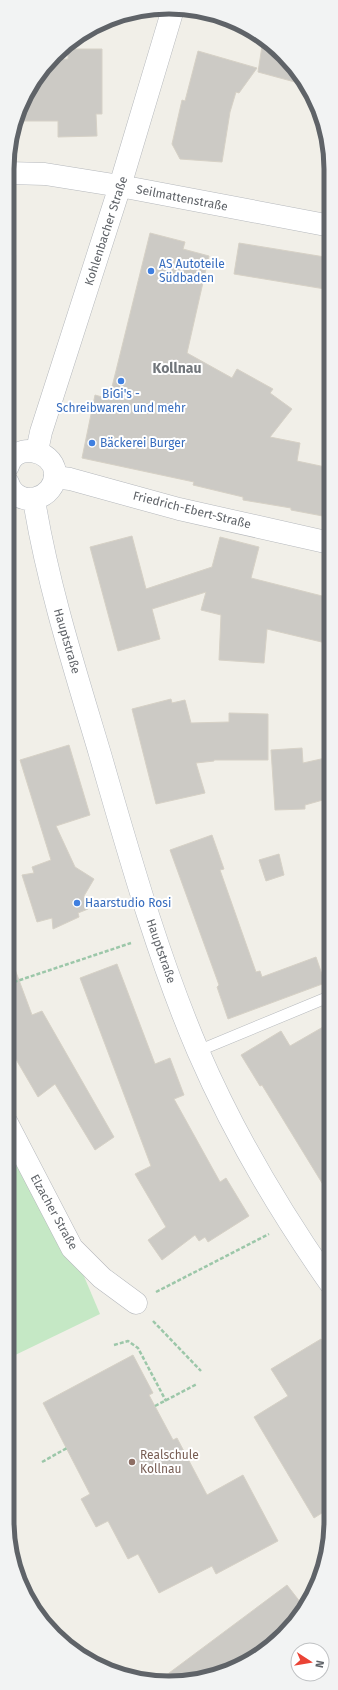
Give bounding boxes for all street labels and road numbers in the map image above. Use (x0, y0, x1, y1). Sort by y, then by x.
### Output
street label: Kohlenbacher Straße (82, 175, 130, 287)
street label: Seilmattenstraße (135, 182, 229, 214)
street label: Friedrich-Ebert-Straße (132, 489, 252, 531)
street label: Hauptstraße (51, 607, 83, 675)
street label: Hauptstraße (143, 917, 179, 985)
street label: Elzacher Straße (28, 1172, 80, 1252)

